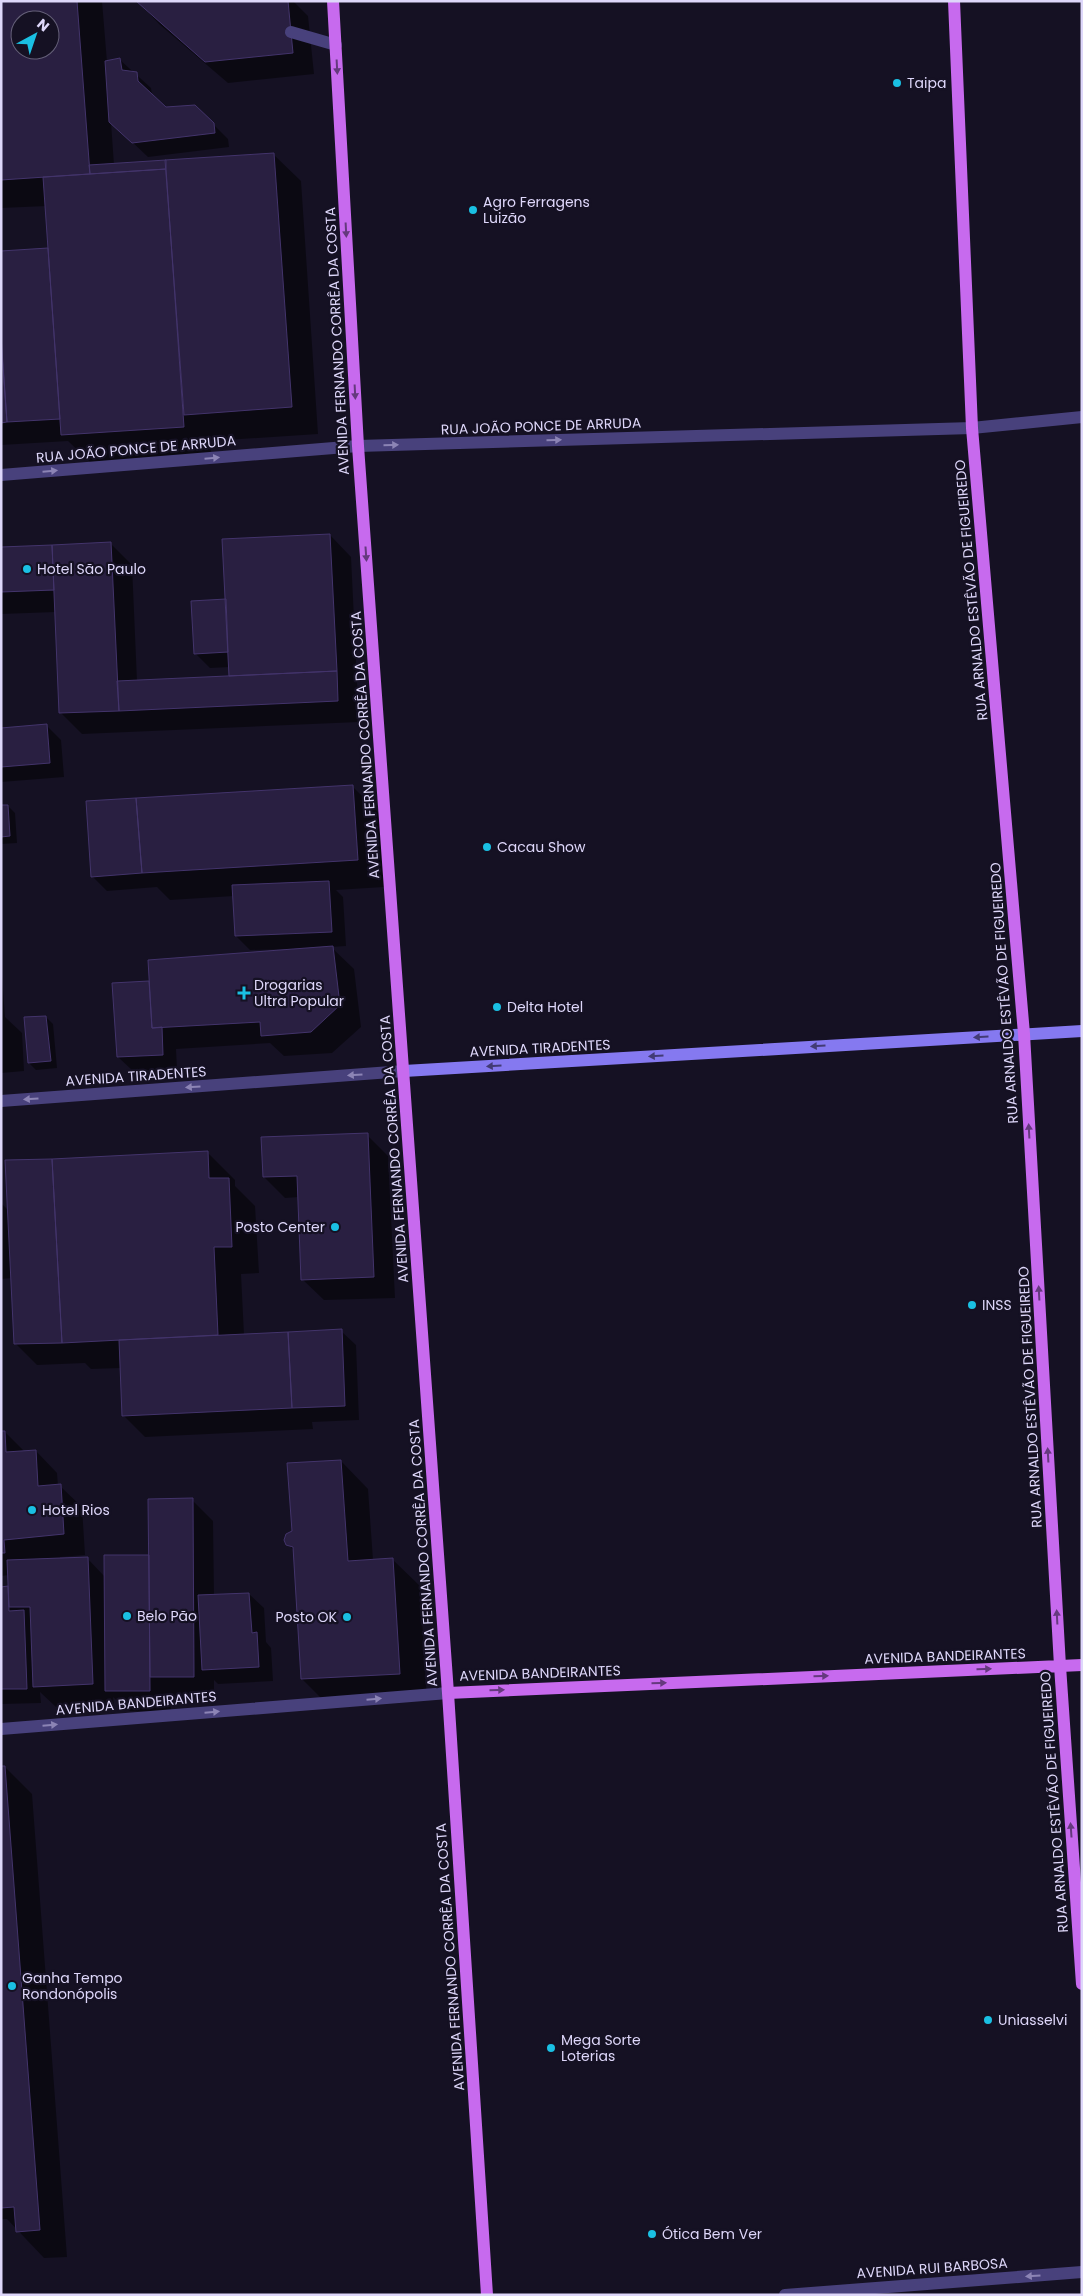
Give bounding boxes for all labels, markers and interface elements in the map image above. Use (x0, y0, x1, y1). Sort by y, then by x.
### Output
north arrow (10, 10, 60, 60)
text: N (33, 14, 54, 36)
one-way arrow (334, 60, 342, 76)
place label: Taipa (907, 73, 946, 93)
marker: Taipa (891, 77, 903, 89)
place label: Agro Ferragens Luizão (483, 192, 590, 228)
marker: Agro Ferragens Luizão (467, 204, 479, 216)
street label: AVENIDA FERNANDO CORRÊA DA COSTA (320, 207, 354, 475)
one-way arrow (342, 222, 350, 238)
one-way arrow (351, 384, 359, 400)
street label: RUA JOÃO PONCE DE ARRUDA (440, 413, 642, 439)
street label: RUA JOÃO PONCE DE ARRUDA (35, 430, 237, 468)
one-way arrow (546, 436, 562, 444)
one-way arrow (384, 441, 400, 449)
one-way arrow (204, 454, 220, 462)
street label: RUA ARNALDO ESTÊVÃO DE FIGUEIREDO (950, 459, 992, 721)
one-way arrow (42, 467, 58, 475)
one-way arrow (362, 546, 370, 562)
place label: Hotel São Paulo (37, 559, 146, 579)
marker: Hotel São Paulo (21, 563, 33, 575)
street label: AVENIDA FERNANDO CORRÊA DA COSTA (346, 610, 384, 880)
place label: Cacau Show (497, 837, 586, 857)
marker: Cacau Show (481, 841, 493, 853)
street label: RUA ARNALDO ESTÊVÃO DE FIGUEIREDO (985, 862, 1023, 1124)
place label: Drogarias Ultra Popular (254, 975, 344, 1011)
marker: Drogarias Ultra Popular (238, 987, 250, 999)
place label: Delta Hotel (507, 997, 583, 1017)
marker: Delta Hotel (491, 1001, 503, 1013)
street label: AVENIDA FERNANDO CORRÊA DA COSTA (375, 1014, 413, 1284)
one-way arrow (972, 1033, 988, 1041)
street label: AVENIDA TIRADENTES (469, 1034, 611, 1062)
one-way arrow (810, 1043, 826, 1051)
one-way arrow (648, 1052, 664, 1060)
street label: AVENIDA TIRADENTES (65, 1061, 207, 1091)
one-way arrow (486, 1062, 502, 1070)
one-way arrow (347, 1071, 363, 1079)
one-way arrow (185, 1083, 201, 1091)
one-way arrow (23, 1095, 39, 1103)
one-way arrow (1025, 1122, 1033, 1138)
place label: Posto Center (235, 1217, 325, 1237)
marker: Posto Center (329, 1221, 341, 1233)
street label: RUA ARNALDO ESTÊVÃO DE FIGUEIREDO (1013, 1266, 1047, 1528)
one-way arrow (1034, 1285, 1042, 1301)
place label: INSS (982, 1295, 1012, 1315)
marker: INSS (966, 1299, 978, 1311)
street label: AVENIDA FERNANDO CORRÊA DA COSTA (404, 1418, 442, 1688)
one-way arrow (1044, 1447, 1052, 1463)
place label: Hotel Rios (42, 1500, 110, 1520)
marker: Hotel Rios (26, 1504, 38, 1516)
place label: Belo Pão (137, 1606, 197, 1626)
place label: Posto OK (275, 1607, 338, 1627)
one-way arrow (1053, 1609, 1061, 1625)
marker: Belo Pão (121, 1610, 133, 1622)
marker: Posto OK (341, 1611, 353, 1623)
street label: AVENIDA BANDEIRANTES (864, 1643, 1026, 1669)
street label: AVENIDA BANDEIRANTES (459, 1660, 621, 1686)
one-way arrow (976, 1665, 992, 1673)
street label: RUA ARNALDO ESTÊVÃO DE FIGUEIREDO (1035, 1671, 1073, 1933)
one-way arrow (814, 1672, 830, 1680)
one-way arrow (651, 1679, 667, 1687)
street label: AVENIDA BANDEIRANTES (55, 1686, 217, 1720)
one-way arrow (489, 1686, 505, 1694)
one-way arrow (366, 1694, 382, 1702)
one-way arrow (204, 1708, 220, 1716)
one-way arrow (42, 1721, 58, 1729)
street label: AVENIDA FERNANDO CORRÊA DA COSTA (431, 1822, 469, 2092)
one-way arrow (1067, 1822, 1075, 1838)
place label: Ganha Tempo Rondonópolis (22, 1968, 123, 2004)
marker: Ganha Tempo Rondonópolis (6, 1980, 18, 1992)
place label: Uniasselvi (998, 2010, 1067, 2030)
marker: Uniasselvi (982, 2014, 994, 2026)
place label: Mega Sorte Loterias (561, 2030, 641, 2066)
marker: Mega Sorte Loterias (545, 2042, 557, 2054)
place label: Ótica Bem Ver (662, 2224, 762, 2244)
marker: Ótica Bem Ver (646, 2228, 658, 2240)
street label: AVENIDA RUI BARBOSA (856, 2253, 1008, 2283)
one-way arrow (1025, 2272, 1041, 2280)

